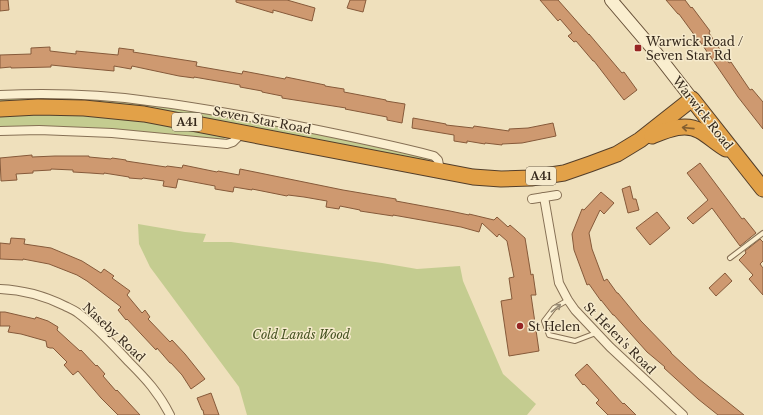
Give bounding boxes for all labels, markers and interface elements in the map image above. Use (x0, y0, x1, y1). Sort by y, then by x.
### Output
place label: Warwick Road / Seven Star Rd (645, 34, 744, 63)
marker: Warwick Road / Seven Star Rd (633, 43, 643, 53)
street label: Warwick Road (669, 73, 736, 153)
street label: Seven Star Road (212, 103, 312, 137)
road number: A41 (172, 113, 202, 131)
one-way arrow (682, 125, 695, 132)
road number: A41 (526, 167, 556, 185)
street label: Naseby Road (80, 299, 148, 365)
street label: St Helen's Road (581, 299, 659, 377)
one-way arrow (551, 304, 561, 313)
place label: St Helen (528, 319, 580, 334)
marker: St Helen (515, 321, 525, 331)
park label: Cold Lands Wood (252, 327, 351, 342)

